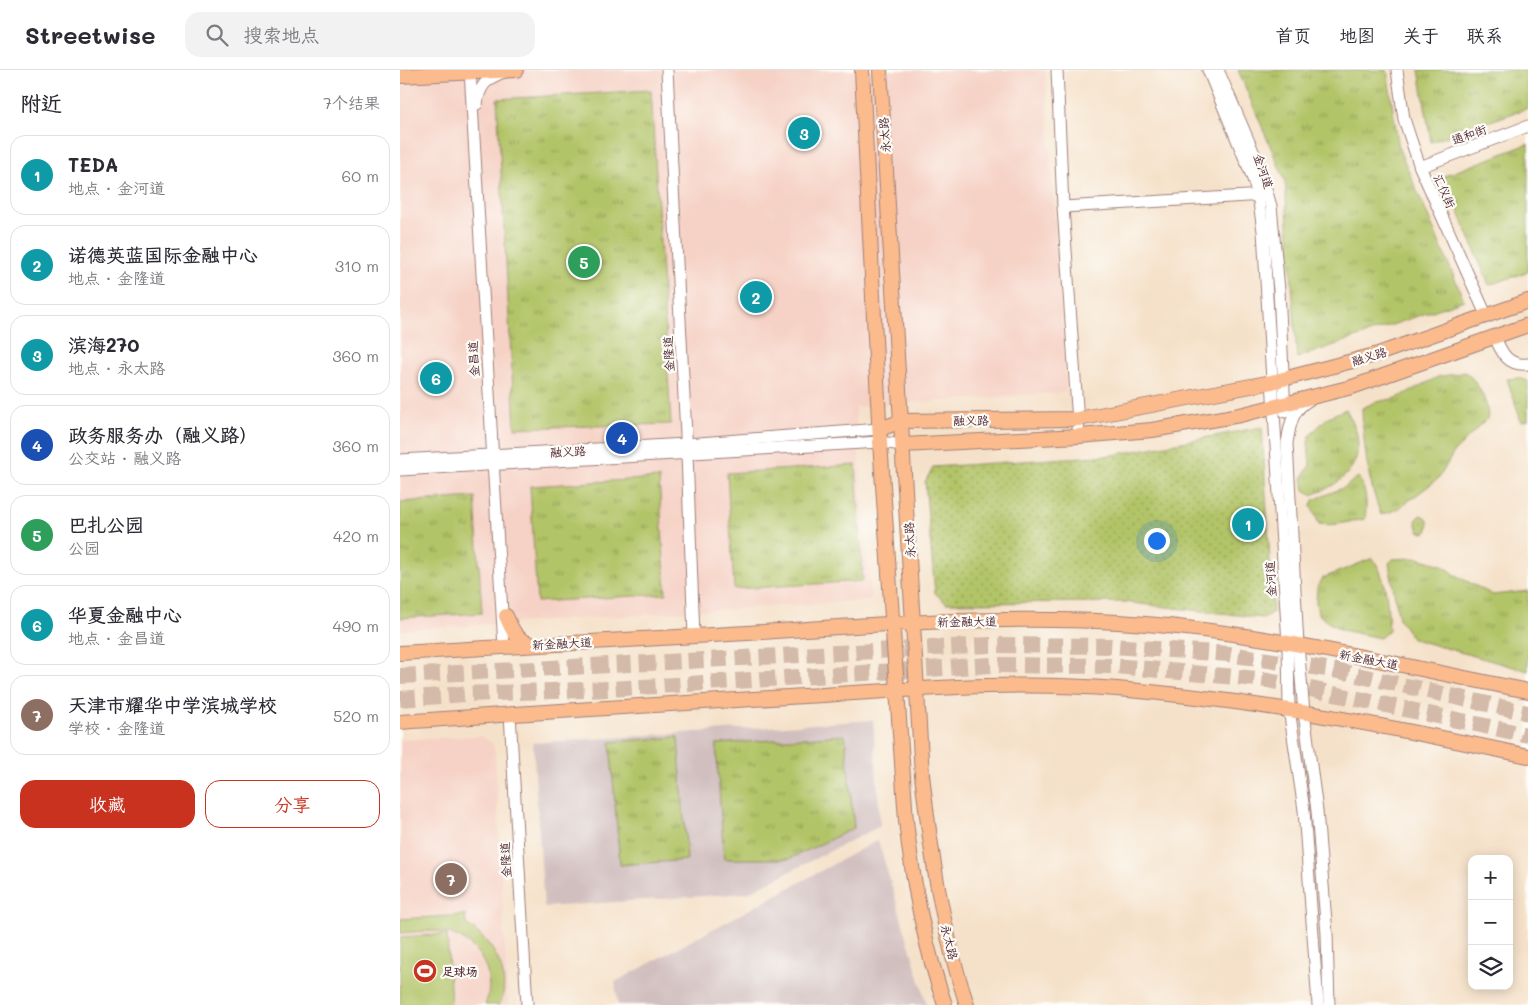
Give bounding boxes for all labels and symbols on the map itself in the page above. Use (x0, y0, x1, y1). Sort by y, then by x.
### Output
pin: 3 (788, 114, 820, 152)
street label: 永太路 (875, 116, 893, 154)
street label: 通和街 (1449, 120, 1489, 148)
street label: 金河道 (1251, 151, 1277, 191)
street label: 汇仪街 (1430, 171, 1460, 211)
pin: 5 (568, 243, 600, 281)
pin: 2 (740, 278, 772, 316)
street label: 金隆道 (659, 336, 677, 372)
street label: 金昌道 (464, 341, 482, 377)
street label: 融义路 (1349, 343, 1389, 369)
pin: 6 (420, 359, 452, 397)
street label: 融义路 (953, 412, 989, 428)
pin: 4 (606, 419, 638, 457)
street label: 融义路 (550, 442, 586, 460)
pin: 1 (1232, 505, 1264, 543)
street label: 永太路 (900, 522, 918, 558)
your location (1144, 528, 1170, 554)
street label: 金河道 (1261, 561, 1279, 597)
street label: 新金融大道 (937, 612, 997, 630)
street label: 新金融大道 (532, 633, 592, 653)
street label: 新金融大道 (1338, 645, 1400, 673)
street label: 金隆道 (496, 842, 514, 878)
pin: 7 (435, 860, 467, 898)
street label: 永太路 (938, 923, 962, 961)
sports icon: 足球场 (412, 958, 438, 984)
place label: 足球场 (442, 963, 478, 979)

